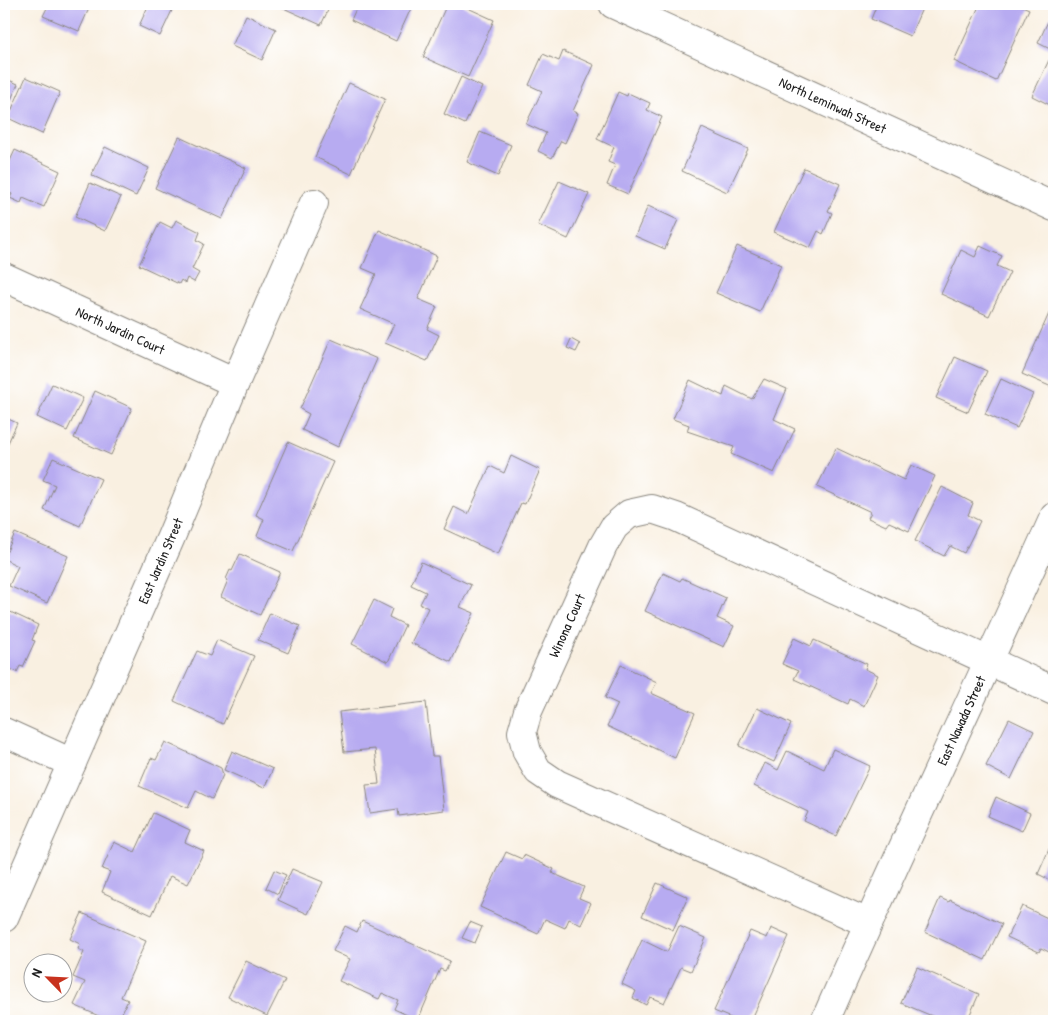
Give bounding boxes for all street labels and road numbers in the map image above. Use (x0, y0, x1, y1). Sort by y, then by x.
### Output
street label: North Leminwah Street (776, 72, 890, 138)
street label: North Jardin Court (73, 301, 168, 359)
street label: East Jardin Street (133, 515, 187, 607)
street label: Winona Court (544, 590, 589, 660)
street label: East Nawada Street (932, 672, 990, 768)

